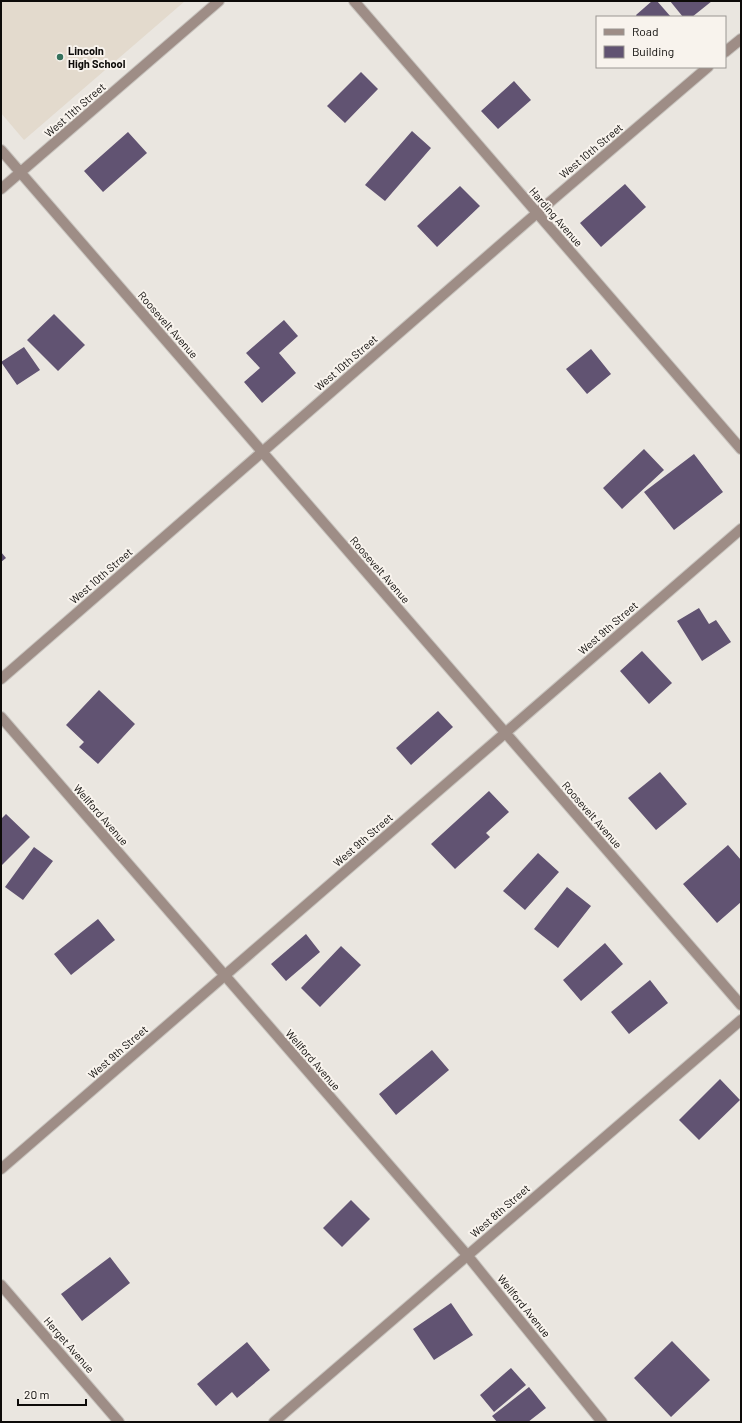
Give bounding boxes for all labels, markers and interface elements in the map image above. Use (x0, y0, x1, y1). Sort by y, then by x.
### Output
legend (596, 16, 726, 68)
text: Road (632, 24, 659, 38)
place label: Lincoln High School (68, 44, 126, 70)
text: Building (632, 44, 674, 58)
marker: Lincoln High School (55, 52, 65, 62)
street label: West 11th Street (42, 80, 108, 140)
street label: West 10th Street (556, 120, 625, 181)
street label: Harding Avenue (527, 184, 586, 249)
street label: Roosevelt Avenue (136, 289, 201, 361)
street label: West 10th Street (312, 332, 380, 393)
street label: Roosevelt Avenue (348, 534, 413, 606)
street label: West 10th Street (67, 545, 135, 606)
street label: West 9th Street (575, 598, 640, 657)
street label: Roosevelt Avenue (560, 779, 625, 851)
street label: Wellford Avenue (71, 782, 131, 848)
street label: West 9th Street (330, 810, 395, 869)
street label: West 9th Street (85, 1022, 150, 1081)
street label: Wellford Avenue (283, 1027, 343, 1093)
street label: West 8th Street (467, 1181, 532, 1240)
street label: Wellford Avenue (495, 1272, 554, 1340)
street label: Herget Avenue (42, 1314, 97, 1375)
scale bar (18, 1381, 86, 1407)
text: 20 m (24, 1387, 50, 1401)

